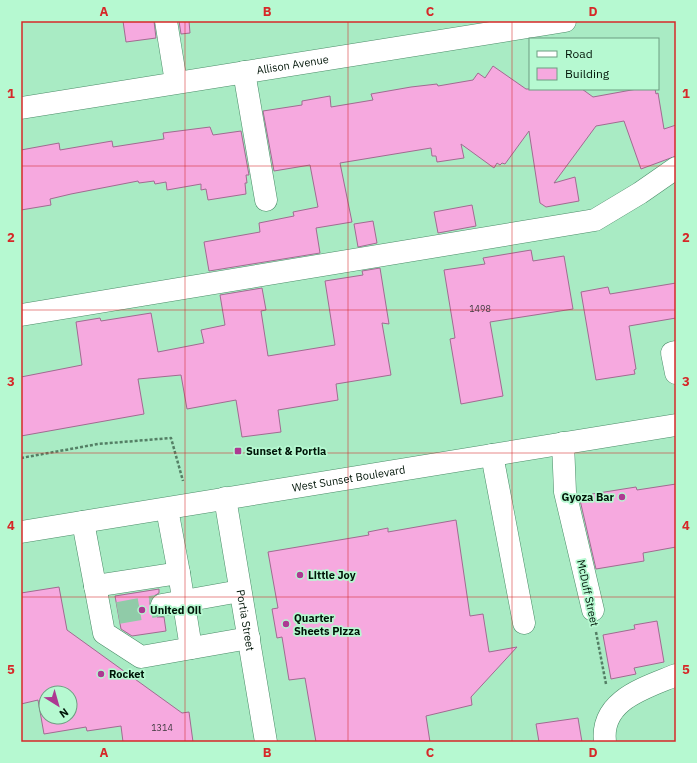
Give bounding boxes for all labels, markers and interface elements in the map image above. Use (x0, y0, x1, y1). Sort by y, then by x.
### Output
text: A (100, 3, 109, 20)
text: B (263, 3, 272, 20)
text: C (426, 3, 435, 20)
text: D (588, 3, 598, 20)
legend (529, 38, 659, 90)
text: Road (565, 46, 593, 61)
street label: Allison Avenue (255, 52, 330, 77)
text: Building (565, 66, 610, 81)
text: 1 (7, 85, 15, 102)
text: 1 (682, 85, 690, 102)
text: 2 (7, 229, 15, 246)
text: 2 (682, 229, 690, 246)
house number: 1498 (469, 303, 491, 314)
text: 3 (7, 373, 15, 390)
text: 3 (682, 373, 690, 390)
place label: Sunset & Portia (246, 444, 326, 458)
marker: Sunset & Portia (233, 446, 243, 456)
street label: West Sunset Boulevard (291, 462, 406, 495)
place label: Gyoza Bar (562, 490, 615, 504)
marker: Gyoza Bar (617, 492, 627, 502)
text: 4 (7, 517, 15, 534)
text: 4 (682, 517, 690, 534)
street label: McDuff Street (574, 558, 602, 628)
place label: Little Joy (308, 568, 356, 582)
marker: Little Joy (295, 570, 305, 580)
street label: Portia Street (234, 589, 258, 652)
place label: United Oil (150, 603, 202, 617)
marker: United Oil (137, 605, 147, 615)
place label: Quarter Sheets Pizza (294, 611, 360, 638)
marker: Quarter Sheets Pizza (281, 619, 291, 629)
text: 5 (7, 661, 15, 678)
text: 5 (682, 661, 690, 678)
place label: Rocket (109, 667, 145, 681)
marker: Rocket (96, 669, 106, 679)
north arrow (38, 685, 78, 725)
text: N (57, 705, 71, 721)
house number: 1314 (151, 722, 173, 733)
text: A (100, 744, 109, 761)
text: B (263, 744, 272, 761)
text: C (426, 744, 435, 761)
text: D (588, 744, 598, 761)

